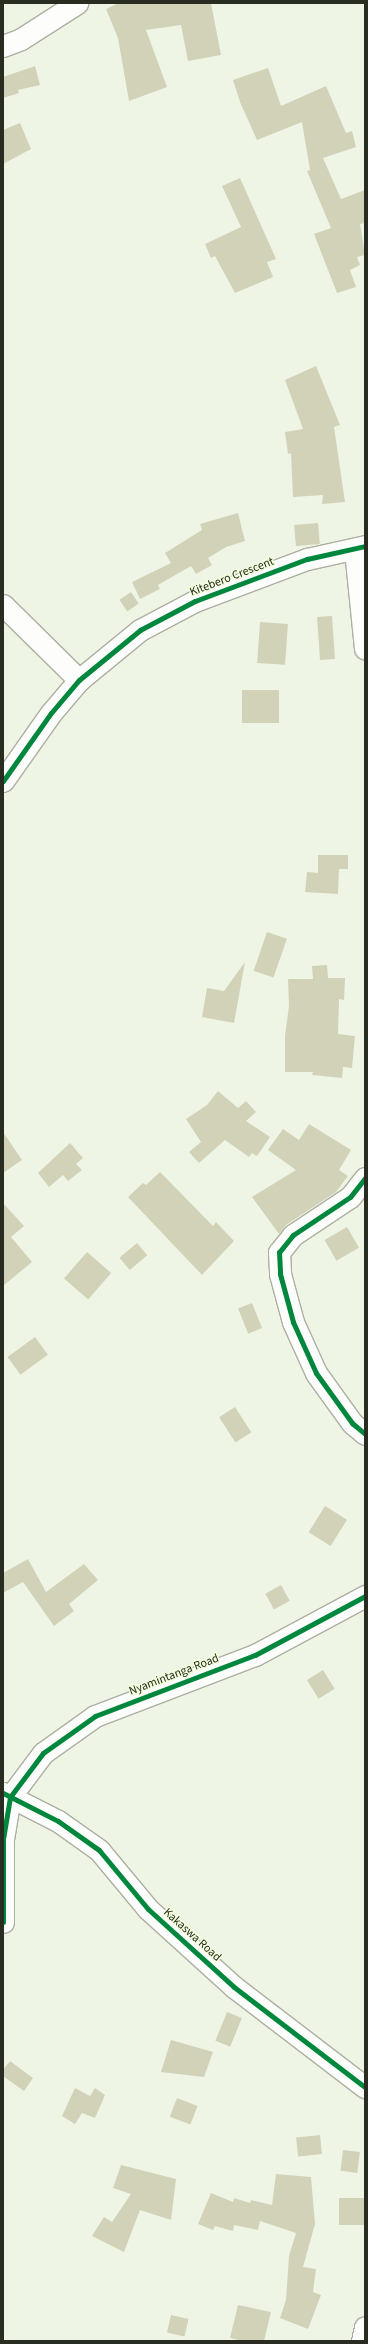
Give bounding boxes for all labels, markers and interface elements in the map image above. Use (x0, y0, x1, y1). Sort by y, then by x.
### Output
street label: Kitebero Crescent (188, 554, 276, 600)
street label: Nyamintanga Road (127, 1651, 221, 1699)
street label: Kakaswa Road (160, 1905, 224, 1965)

